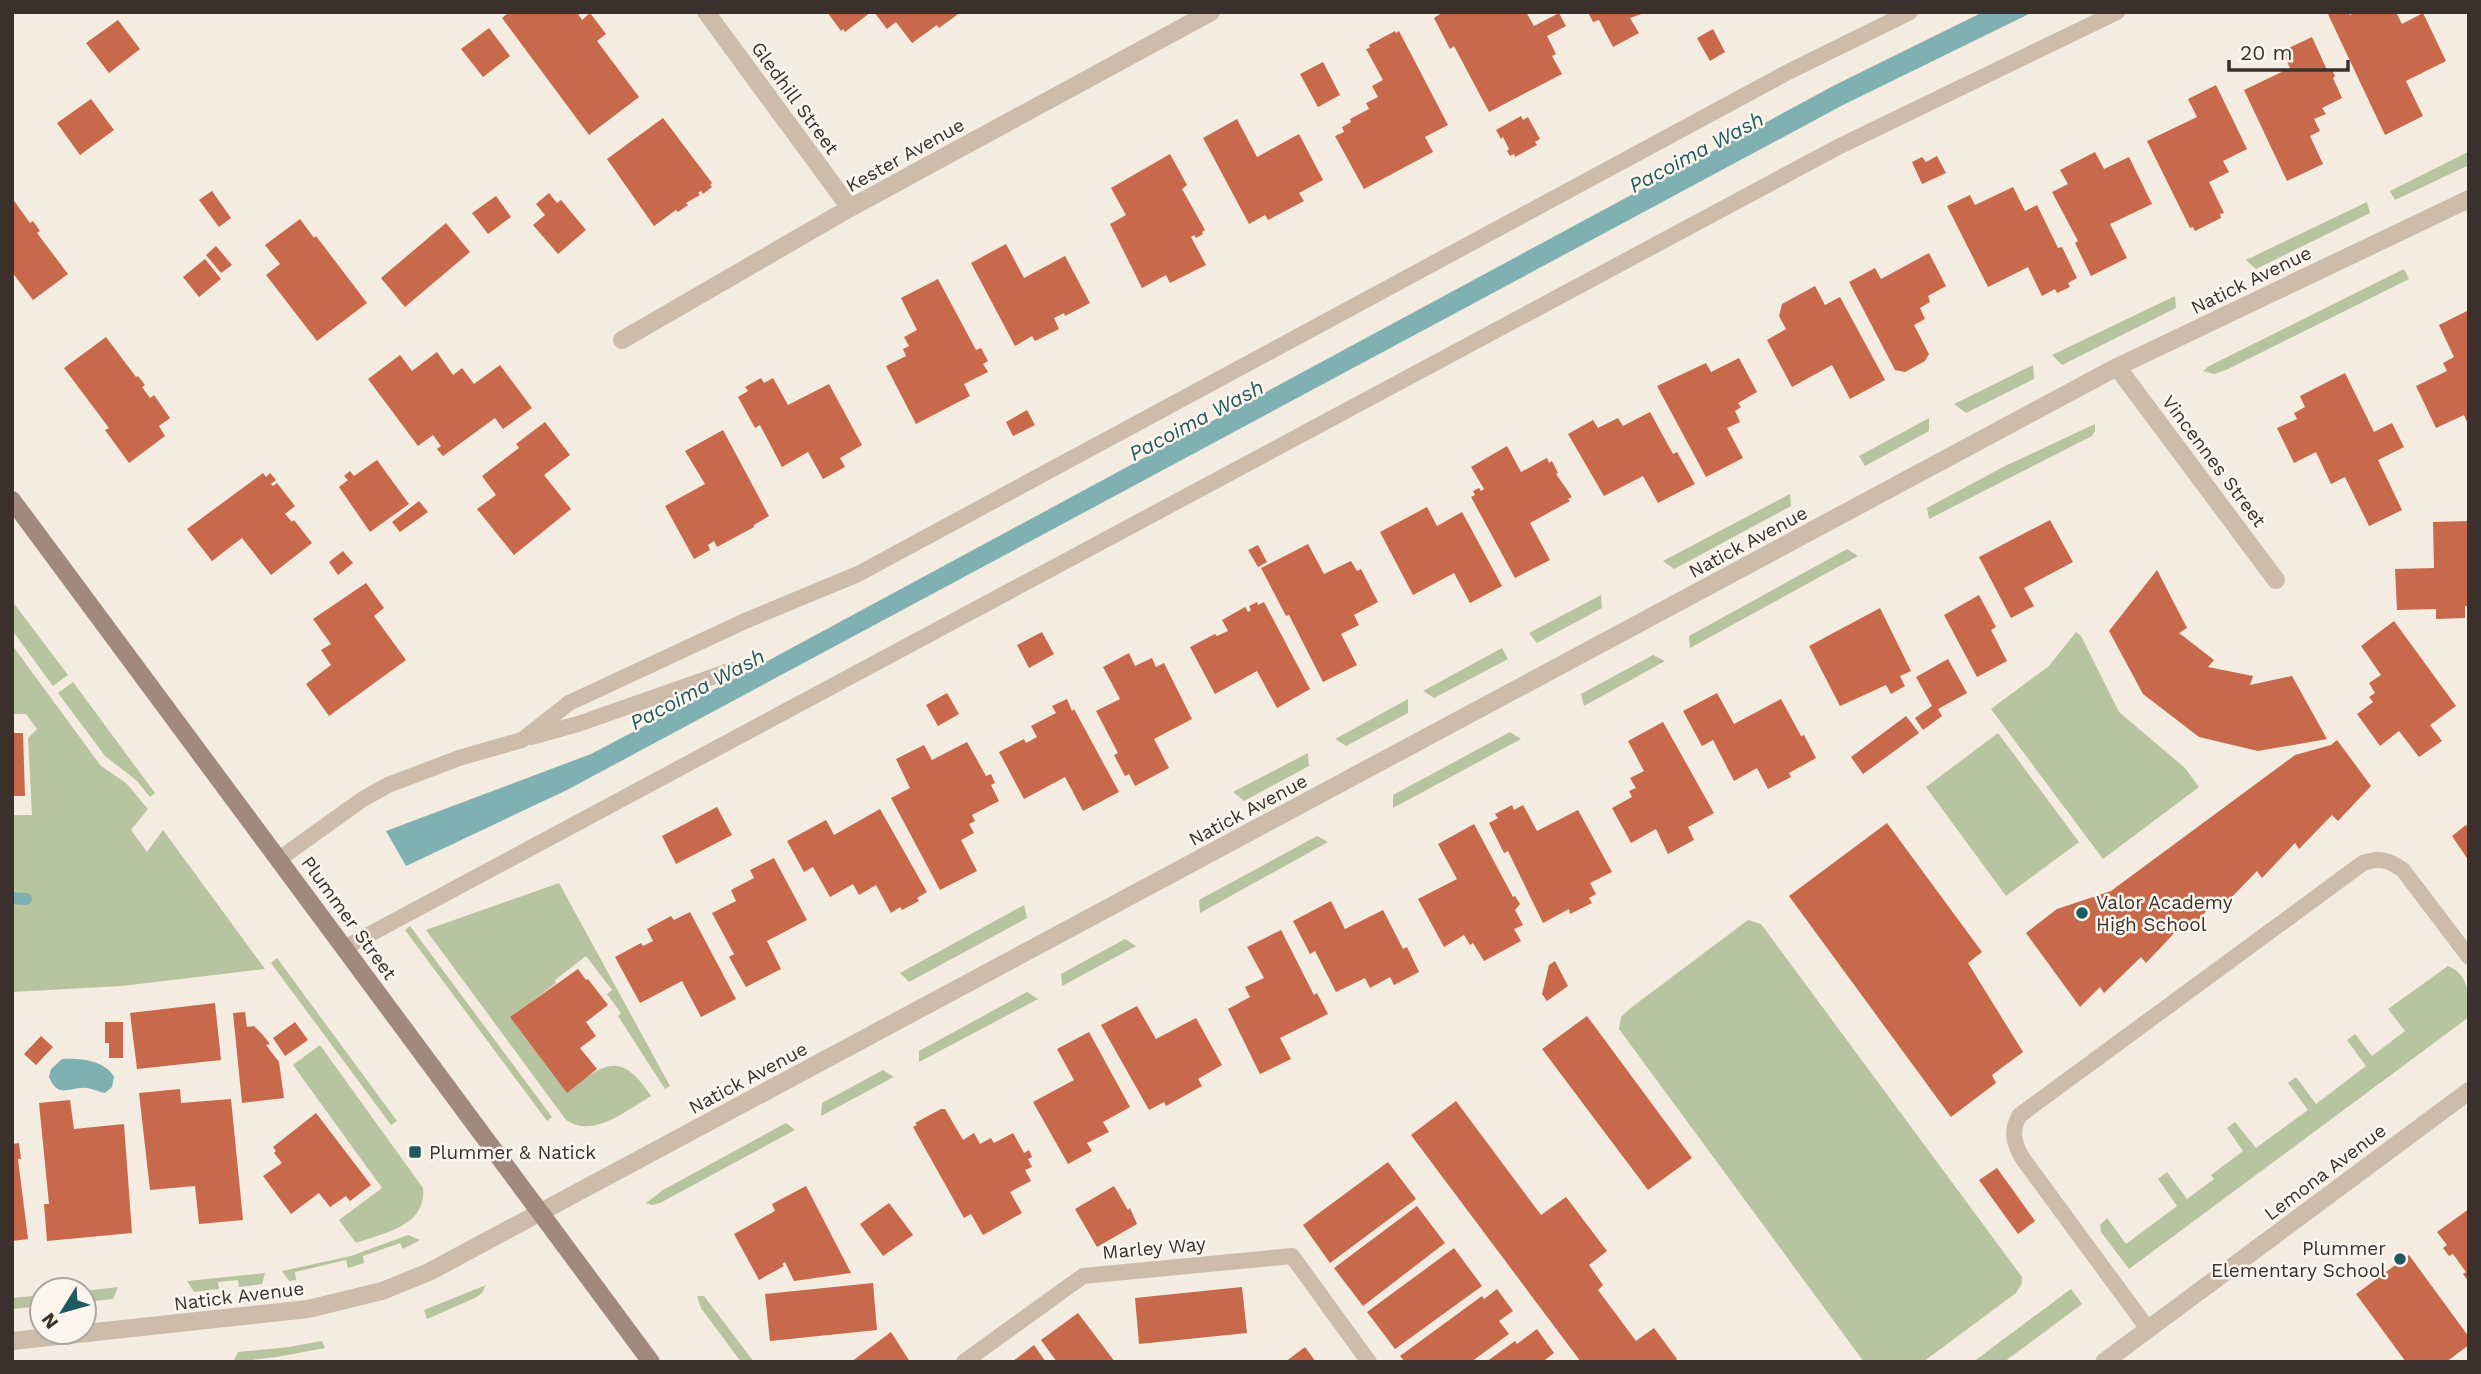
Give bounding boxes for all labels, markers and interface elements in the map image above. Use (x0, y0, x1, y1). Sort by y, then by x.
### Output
scale bar (2229, 28, 2348, 72)
street label: Gledhill Street (746, 37, 844, 159)
text: 20 m (2240, 40, 2292, 65)
water label: Pacoima Wash (1624, 106, 1768, 198)
street label: Kester Avenue (842, 113, 968, 197)
street label: Natick Avenue (2187, 241, 2315, 319)
water label: Pacoima Wash (1124, 374, 1268, 466)
street label: Vincennes Street (2157, 391, 2271, 531)
street label: Natick Avenue (1685, 501, 1811, 583)
water label: Pacoima Wash (625, 643, 769, 735)
street label: Natick Avenue (1185, 769, 1311, 851)
street label: Plummer Street (296, 852, 402, 984)
place label: Valor Academy High School (2096, 891, 2233, 936)
marker: Valor Academy High School (2074, 905, 2090, 921)
street label: Natick Avenue (685, 1037, 811, 1119)
street label: Lemona Avenue (2260, 1119, 2390, 1225)
place label: Plummer & Natick (429, 1141, 596, 1164)
marker: Plummer & Natick (407, 1144, 423, 1160)
street label: Marley Way (1101, 1232, 1207, 1264)
place label: Plummer Elementary School (2211, 1237, 2386, 1282)
marker: Plummer Elementary School (2392, 1251, 2408, 1267)
north arrow (28, 1276, 98, 1346)
street label: Natick Avenue (173, 1277, 305, 1315)
text: N (36, 1308, 63, 1333)

